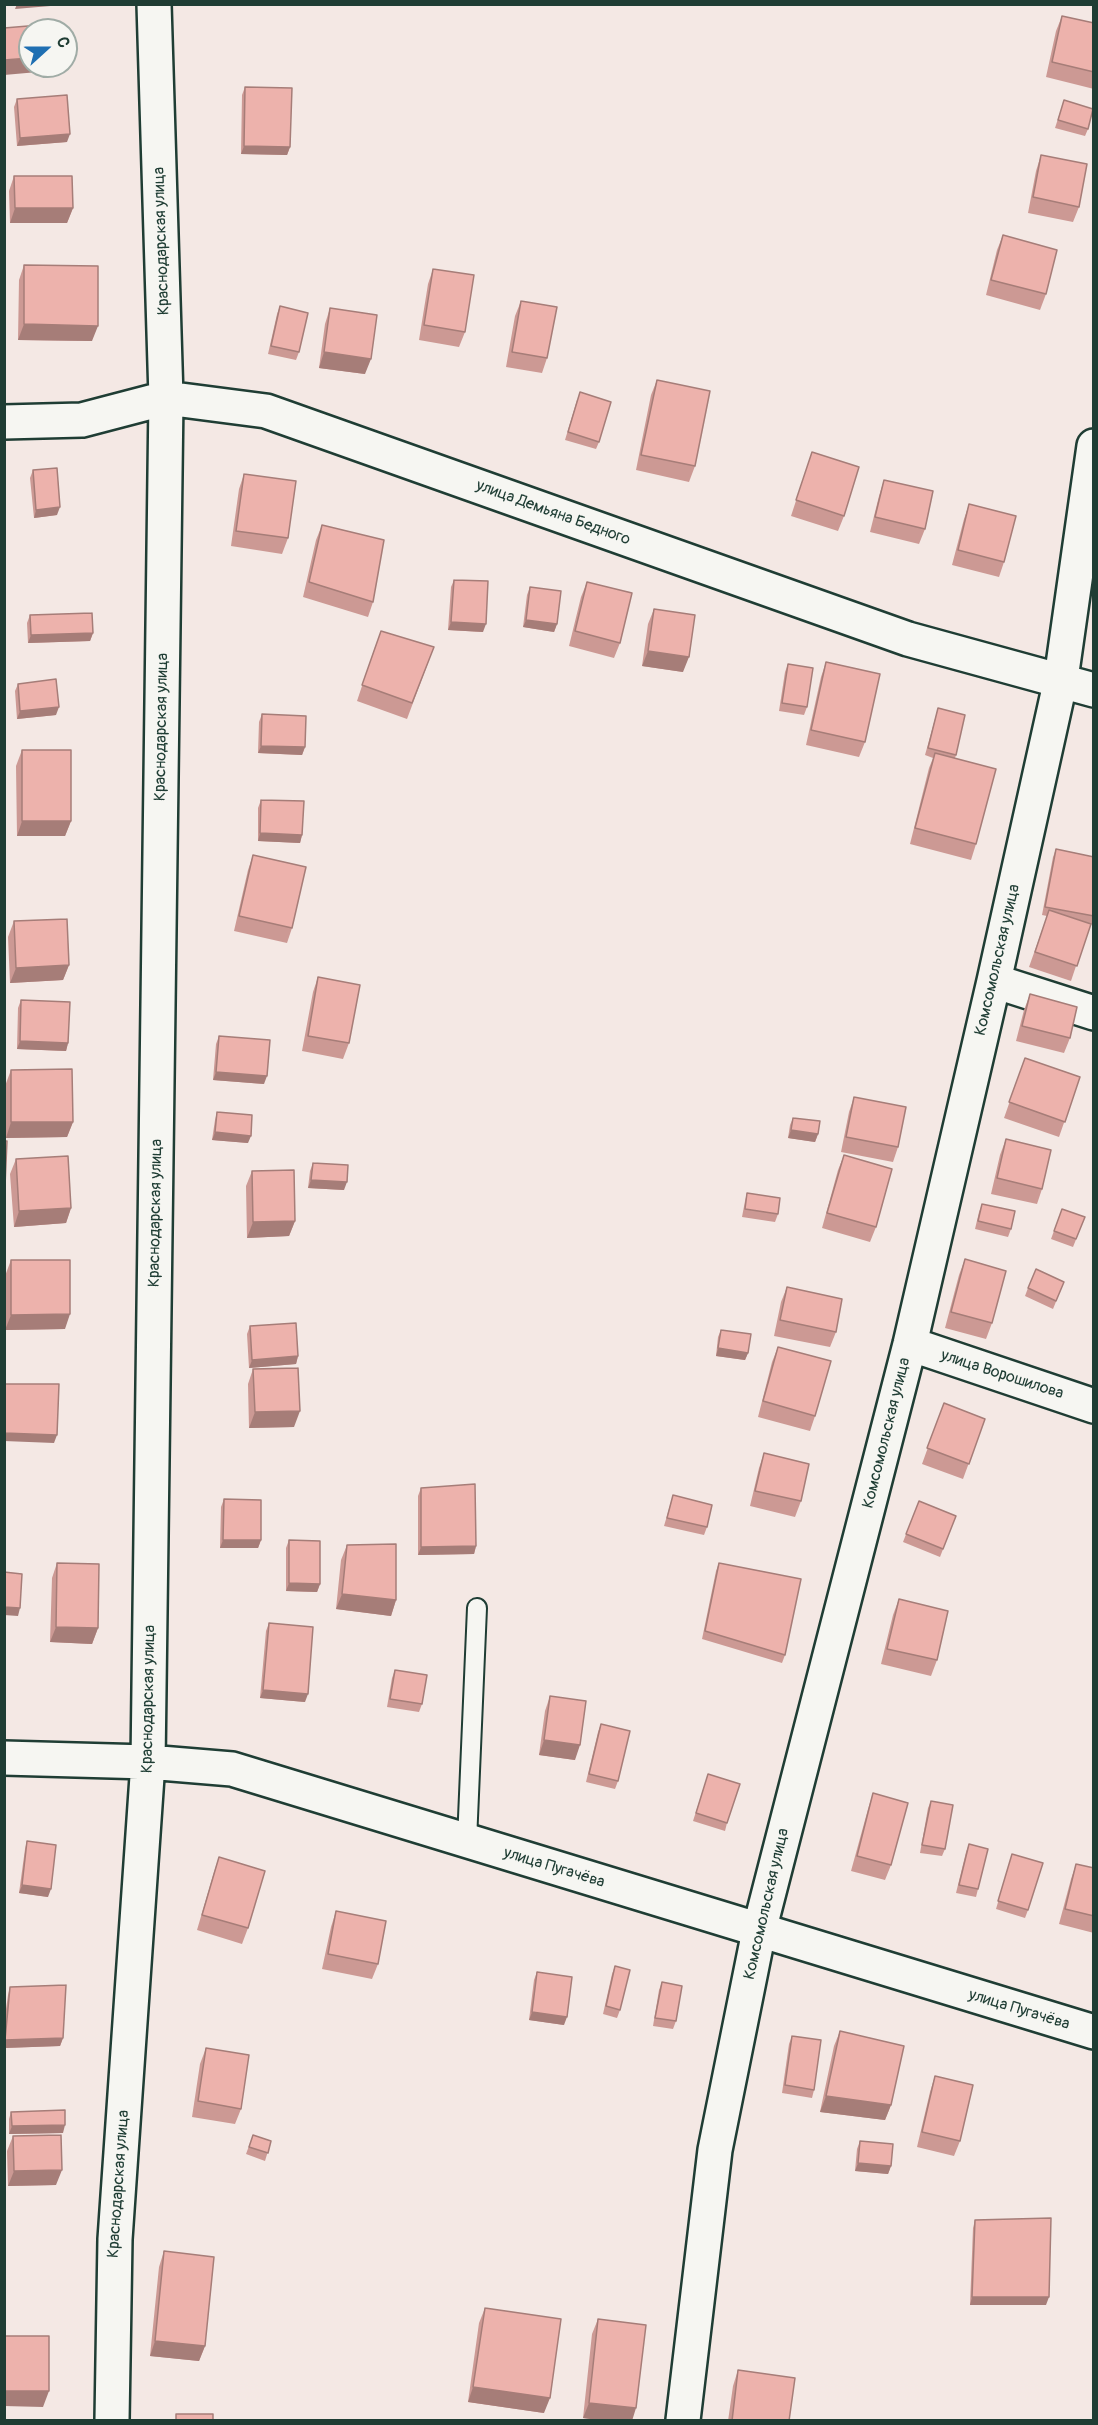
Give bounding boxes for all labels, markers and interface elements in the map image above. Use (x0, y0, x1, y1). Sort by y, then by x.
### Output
north arrow (18, 18, 78, 78)
text: С (52, 34, 74, 50)
street label: Краснодарская улица (150, 167, 174, 315)
street label: улица Демьяна Бедного (473, 476, 633, 550)
street label: Краснодарская улица (151, 653, 173, 801)
street label: Комсомольская улица (971, 883, 1025, 1037)
street label: Краснодарская улица (145, 1139, 167, 1287)
street label: улица Ворошилова (938, 1346, 1066, 1404)
street label: Комсомольская улица (859, 1356, 915, 1510)
street label: Краснодарская улица (138, 1625, 160, 1773)
street label: Комсомольская улица (740, 1827, 794, 1981)
street label: улица Пугачёва (501, 1844, 607, 1892)
street label: улица Пугачёва (966, 1986, 1072, 2034)
street label: Краснодарская улица (104, 2109, 134, 2259)

